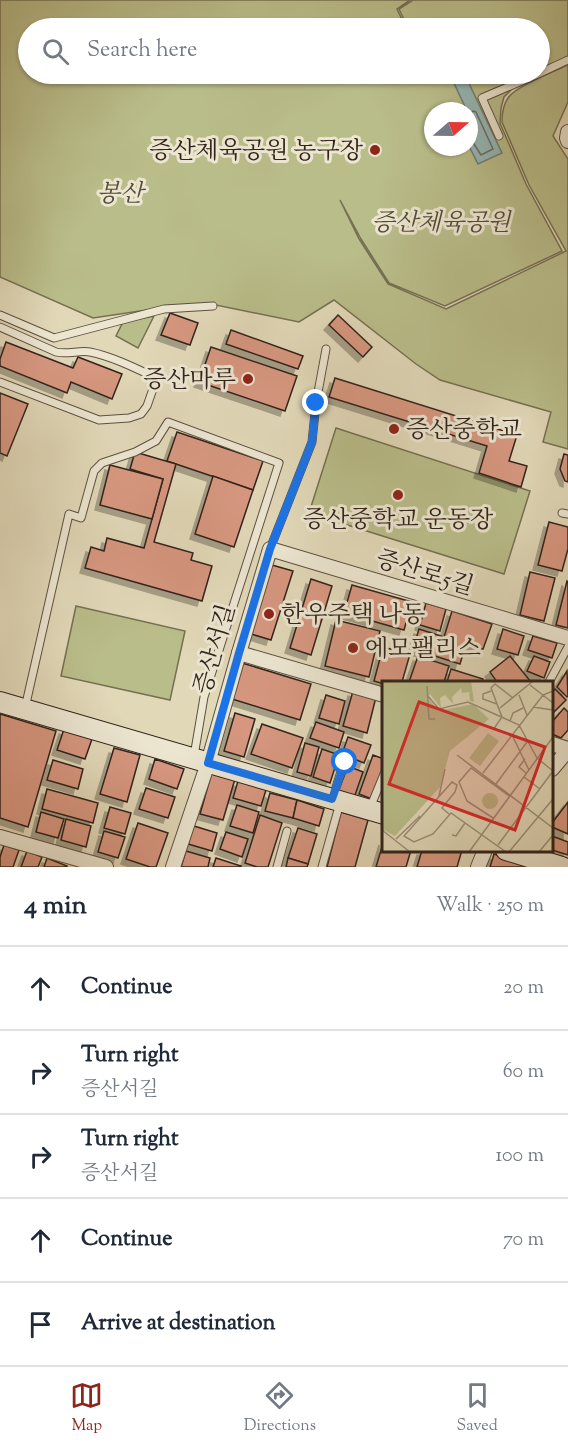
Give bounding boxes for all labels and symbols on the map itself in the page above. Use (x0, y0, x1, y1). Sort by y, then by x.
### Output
north arrow (424, 102, 478, 156)
place label: 증산체육공원 농구장 (149, 135, 364, 169)
marker: 증산체육공원 농구장 (368, 143, 382, 157)
park label: 봉산 (97, 178, 147, 212)
park label: 증산체육공원 (371, 207, 512, 241)
place label: 증산마루 (143, 364, 236, 398)
marker: 증산마루 (241, 372, 255, 386)
route end (302, 389, 328, 415)
place label: 증산중학교 (406, 414, 522, 448)
marker: 증산중학교 (387, 422, 401, 436)
marker: 증산중학교 운동장 (391, 488, 405, 502)
place label: 증산중학교 운동장 (303, 504, 494, 538)
street label: 증산로5길 (371, 543, 478, 605)
place label: 한우주택 나동 (281, 599, 425, 633)
street label: 증산서길 (187, 600, 245, 699)
marker: 한우주택 나동 (262, 607, 276, 621)
place label: 에모팰리스 (365, 633, 481, 667)
marker: 에모팰리스 (346, 641, 360, 655)
inset map (382, 681, 553, 852)
route start (331, 748, 357, 774)

